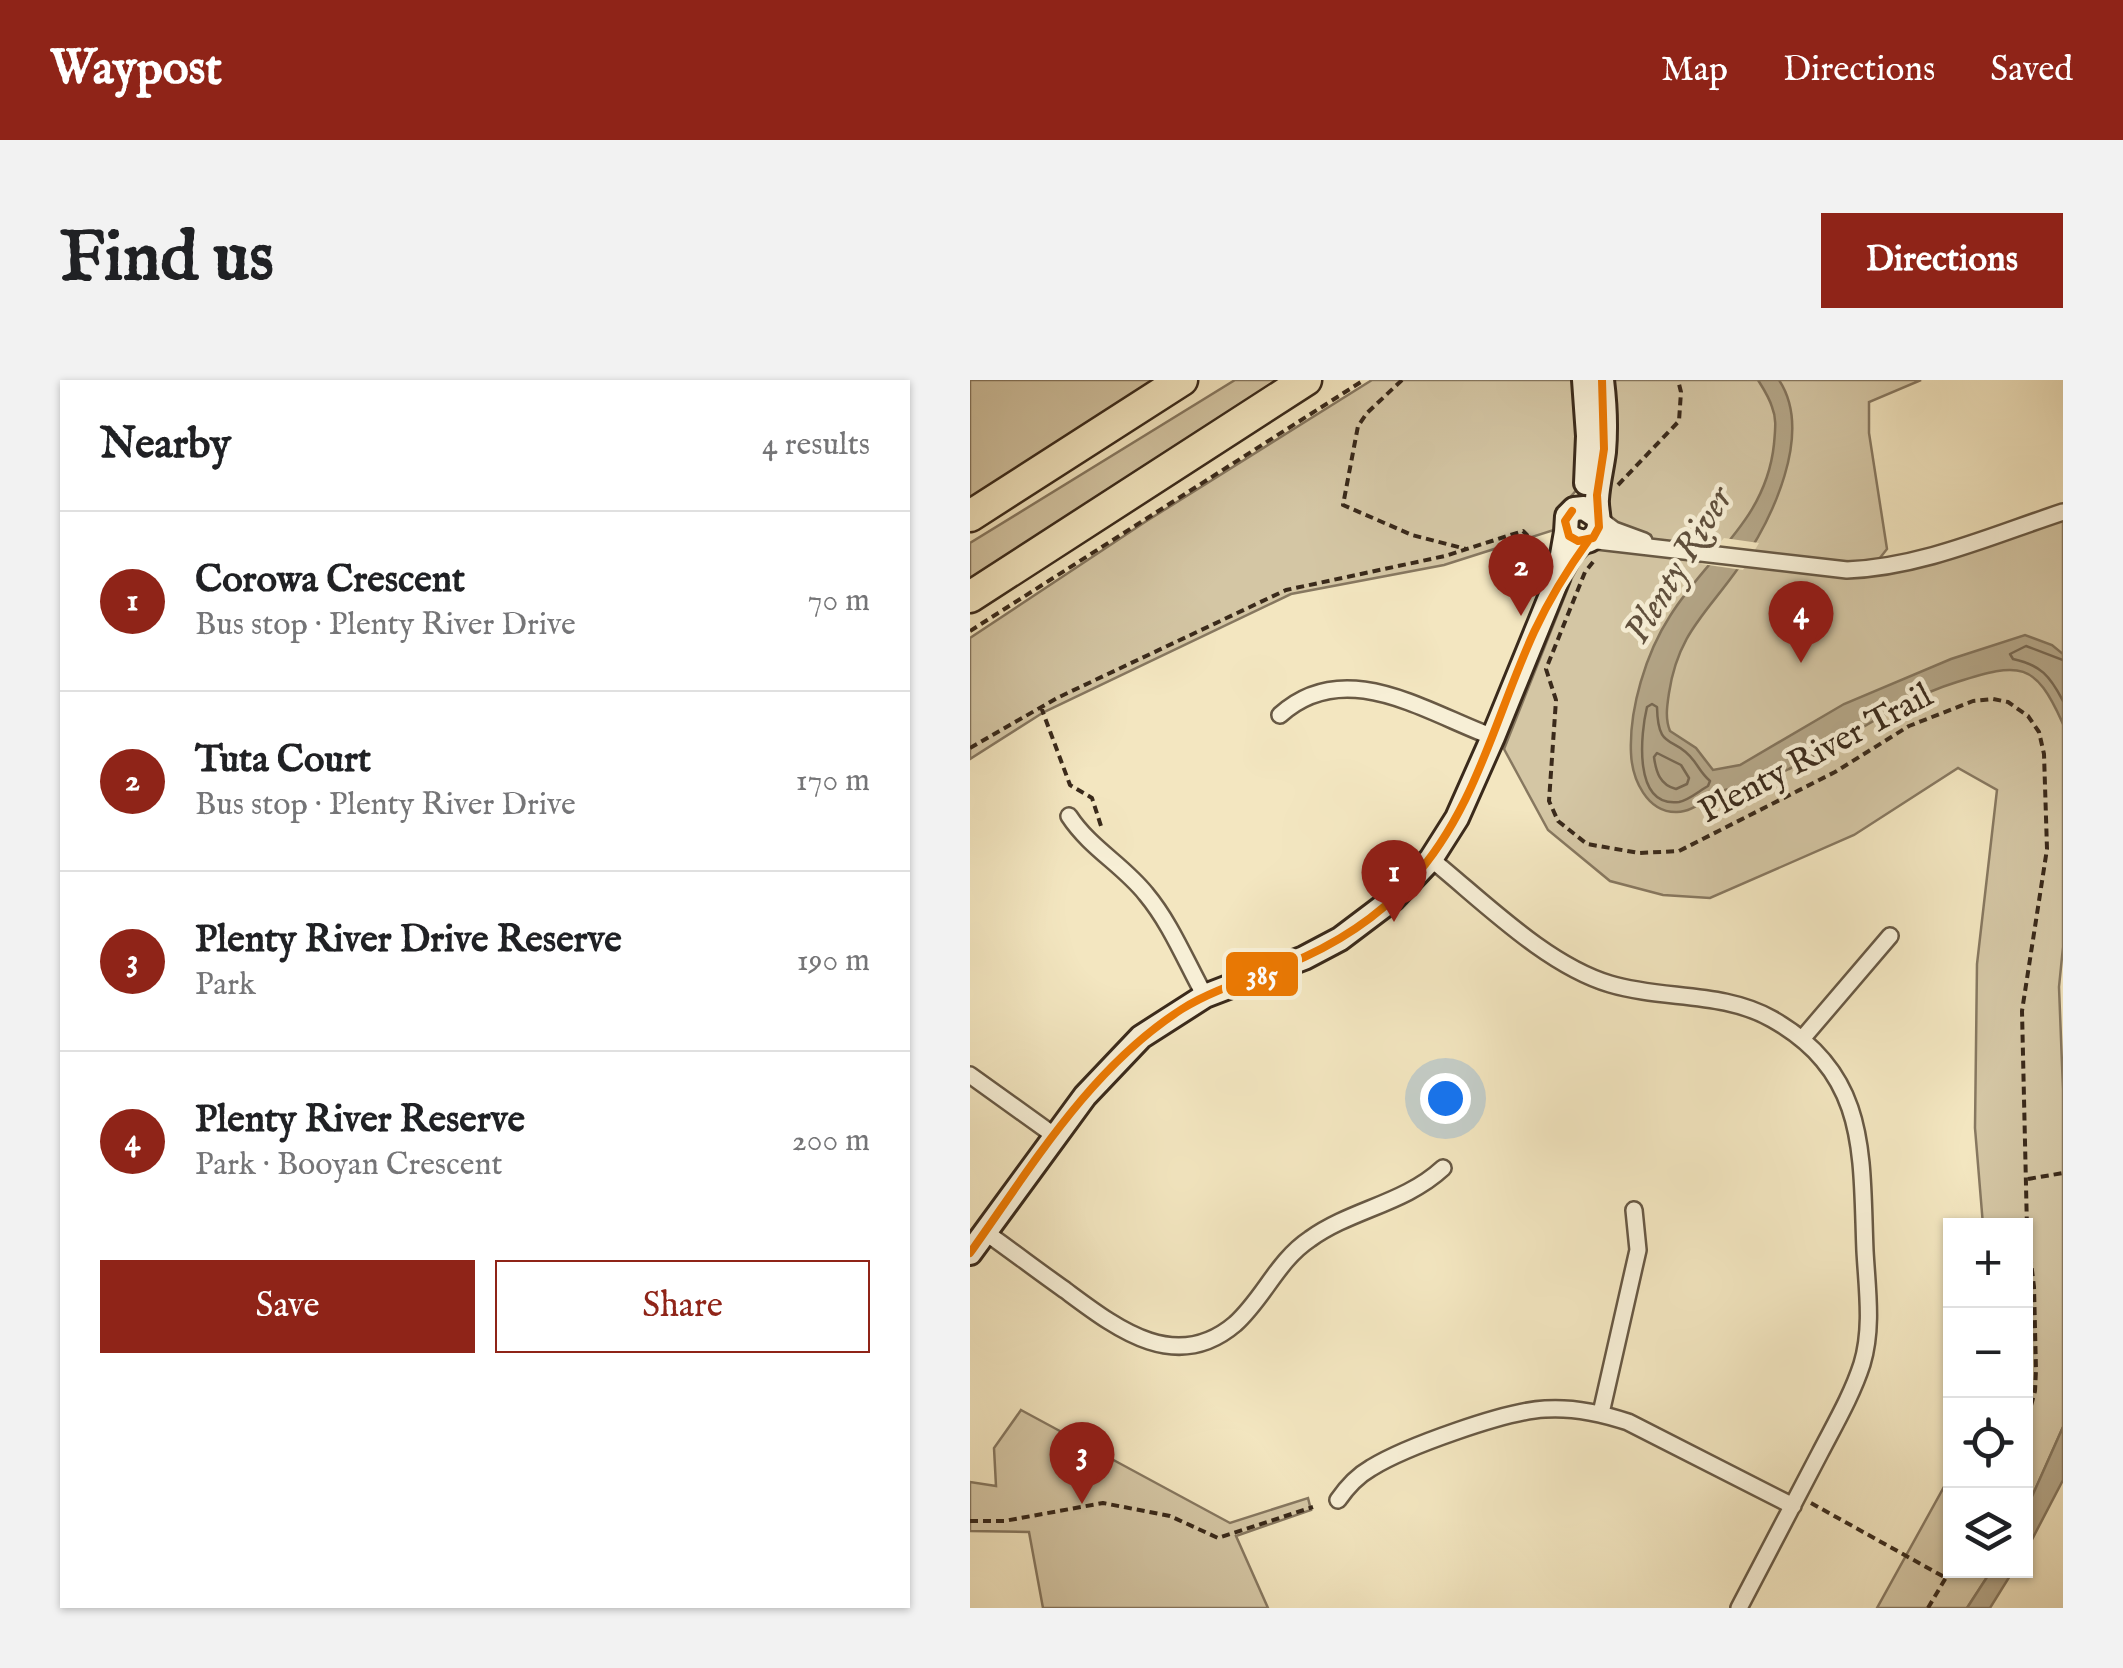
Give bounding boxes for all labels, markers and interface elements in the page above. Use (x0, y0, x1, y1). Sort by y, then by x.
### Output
text: Waypost (50, 40, 222, 100)
text: Map (1661, 48, 1728, 93)
text: Directions (1783, 48, 1935, 93)
text: Saved (1990, 48, 2073, 93)
button: Directions (1821, 213, 2063, 308)
text: Find us (60, 216, 274, 304)
text: Nearby (100, 419, 231, 472)
text: 4 results (762, 425, 870, 466)
water label: Plenty River (1614, 477, 1746, 653)
pin: 2 (1488, 534, 1554, 616)
text: Corowa Crescent (195, 557, 465, 605)
pin: 4 (1768, 580, 1834, 663)
text: 1 (127, 581, 138, 622)
text: 70 m (808, 581, 870, 622)
text: Bus stop · Plenty River Drive (195, 605, 576, 646)
street label: Plenty River Trail (1692, 673, 1941, 835)
text: Tuta Court (195, 737, 371, 785)
text: 2 (125, 761, 140, 802)
text: 170 m (796, 761, 870, 802)
text: Bus stop · Plenty River Drive (195, 785, 576, 826)
pin: 1 (1362, 840, 1426, 922)
text: Plenty River Drive Reserve (195, 917, 622, 965)
text: 3 (127, 941, 138, 982)
text: 190 m (797, 941, 870, 982)
line badge: 385 (1224, 950, 1300, 998)
text: 385 (1246, 959, 1278, 994)
text: Park (195, 965, 256, 1006)
your location (1420, 1073, 1471, 1124)
text: Plenty River Reserve (195, 1097, 525, 1145)
text: 4 (125, 1121, 140, 1162)
text: 200 m (792, 1121, 870, 1162)
text: Park · Booyan Crescent (195, 1145, 502, 1186)
map controls (1943, 1218, 2033, 1578)
button: + (1943, 1218, 2033, 1308)
button: Save (100, 1260, 475, 1353)
button: Share (495, 1260, 870, 1353)
button: − (1943, 1308, 2033, 1398)
button: locate (1943, 1398, 2033, 1488)
pin: 3 (1050, 1422, 1114, 1504)
button: layers (1943, 1488, 2033, 1578)

